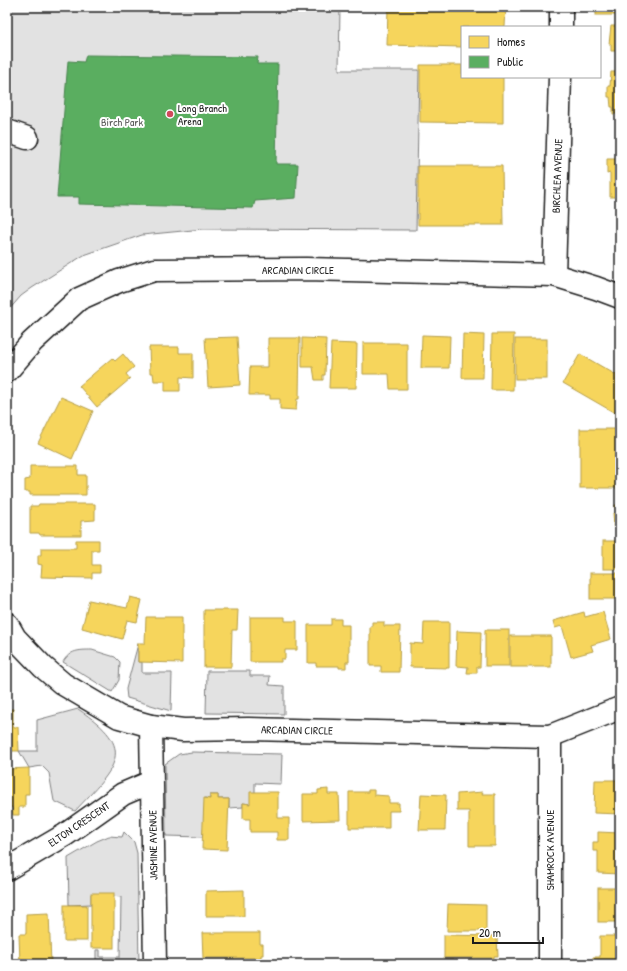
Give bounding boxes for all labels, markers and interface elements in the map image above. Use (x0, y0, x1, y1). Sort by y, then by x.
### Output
legend (461, 26, 601, 78)
text: Homes (497, 33, 525, 50)
text: Public (497, 53, 523, 70)
place label: Long Branch Arena (178, 101, 227, 128)
marker: Long Branch Arena (165, 109, 175, 119)
park label: Birch Park (101, 115, 143, 129)
street label: BIRCHLEA AVENUE (549, 138, 565, 213)
street label: ARCADIAN CIRCLE (262, 263, 334, 277)
street label: ARCADIAN CIRCLE (261, 722, 333, 738)
street label: ELTON CRESCENT (45, 798, 113, 850)
street label: JASMINE AVENUE (145, 810, 161, 880)
street label: SHAMROCK AVENUE (543, 810, 557, 890)
scale bar (473, 919, 543, 945)
text: 20 m (479, 924, 501, 941)

